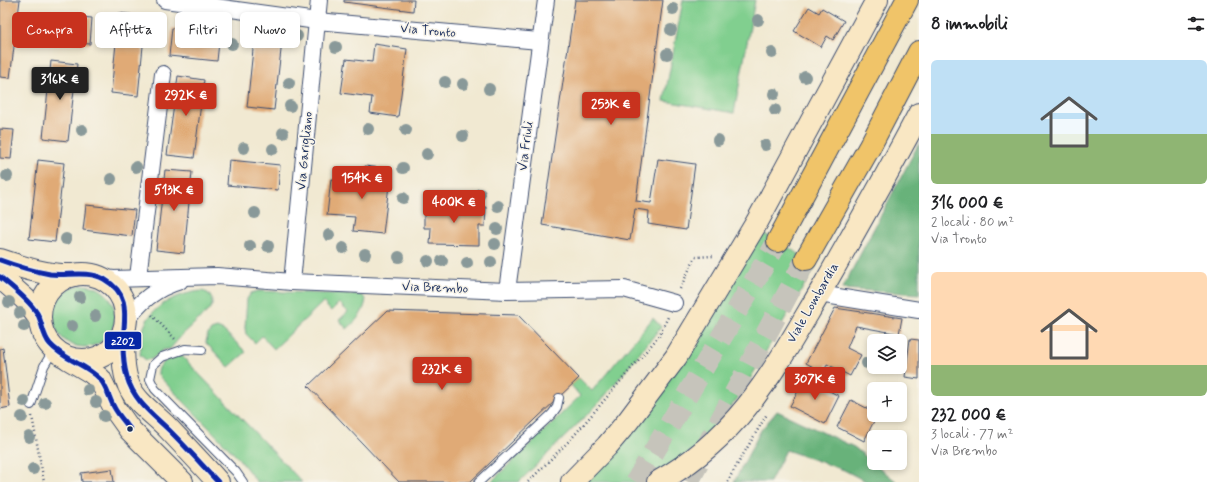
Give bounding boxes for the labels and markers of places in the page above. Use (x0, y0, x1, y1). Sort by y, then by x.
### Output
pin: 316K € (27, 67, 93, 101)
pin: 292K € (153, 83, 219, 117)
pin: 253K € (578, 92, 644, 126)
pin: 154K € (329, 166, 395, 200)
pin: 513K € (141, 178, 207, 212)
pin: 400K € (421, 190, 487, 224)
pin: 232K € (409, 357, 475, 391)
pin: 307K € (782, 367, 848, 401)
unlabelled marker (125, 424, 135, 434)

